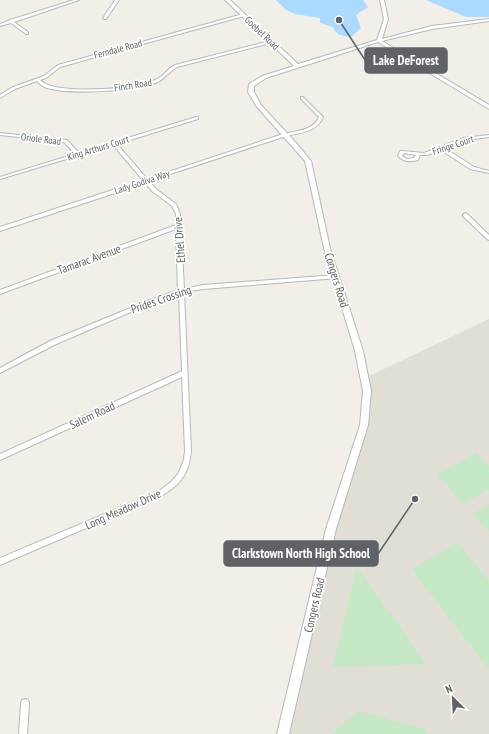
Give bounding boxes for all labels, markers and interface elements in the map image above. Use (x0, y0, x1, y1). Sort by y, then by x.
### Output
street label: Goebel Road (242, 13, 282, 53)
street label: Ferndale Road (92, 36, 144, 62)
callout: Lake DeForest (365, 48, 447, 73)
text: Lake DeForest (373, 52, 439, 69)
street label: Finch Road (113, 76, 153, 94)
street label: Oriole Road (20, 130, 62, 148)
street label: King Arthurs Court (66, 132, 131, 164)
street label: Fringe Court (431, 132, 476, 158)
street label: Lady Godiva Way (113, 167, 172, 197)
street label: Ethel Drive (170, 217, 188, 263)
street label: Tamarac Avenue (55, 241, 123, 277)
street label: Congers Road (322, 251, 352, 309)
street label: Prides Crossing (129, 282, 193, 316)
street label: Salem Road (67, 398, 117, 432)
street label: Long Meadow Drive (83, 486, 163, 532)
callout: Clarkstown North High School (224, 541, 378, 566)
text: Clarkstown North High School (232, 545, 371, 562)
street label: Congers Road (300, 576, 328, 634)
north arrow (433, 678, 473, 718)
text: N (443, 681, 455, 696)

